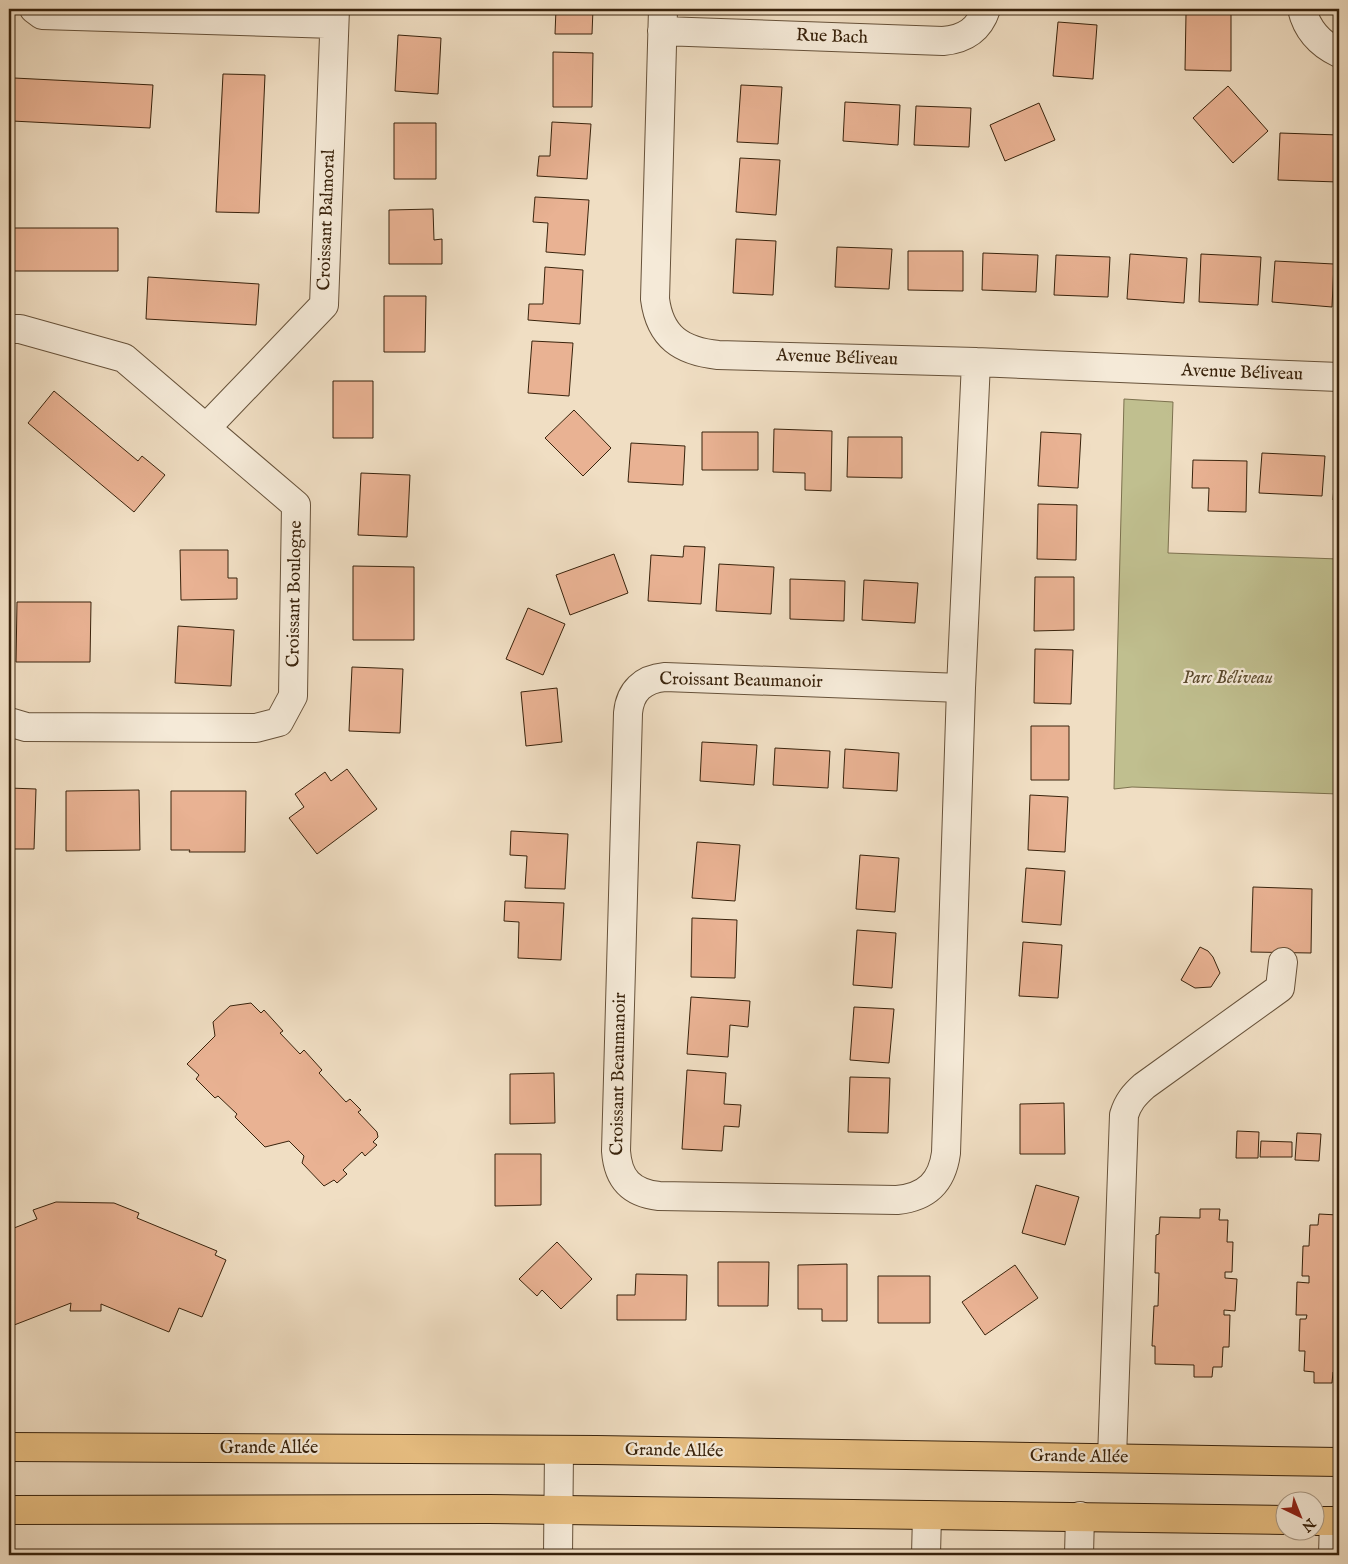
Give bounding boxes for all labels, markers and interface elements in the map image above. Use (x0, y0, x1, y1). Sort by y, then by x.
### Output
street label: Rue Bach (796, 24, 869, 50)
street label: Croissant Balmoral (313, 149, 341, 291)
street label: Avenue Béliveau (775, 344, 898, 372)
street label: Avenue Béliveau (1180, 359, 1303, 387)
street label: Croissant Boulogne (282, 520, 308, 668)
park label: Parc Béliveau (1183, 667, 1273, 690)
street label: Croissant Beaumanoir (659, 668, 823, 694)
street label: Croissant Beaumanoir (606, 992, 632, 1156)
street label: Grande Allée (220, 1437, 318, 1460)
street label: Grande Allée (625, 1439, 723, 1463)
street label: Grande Allée (1030, 1445, 1128, 1469)
north arrow (1276, 1492, 1326, 1542)
text: N (1298, 1513, 1319, 1535)

